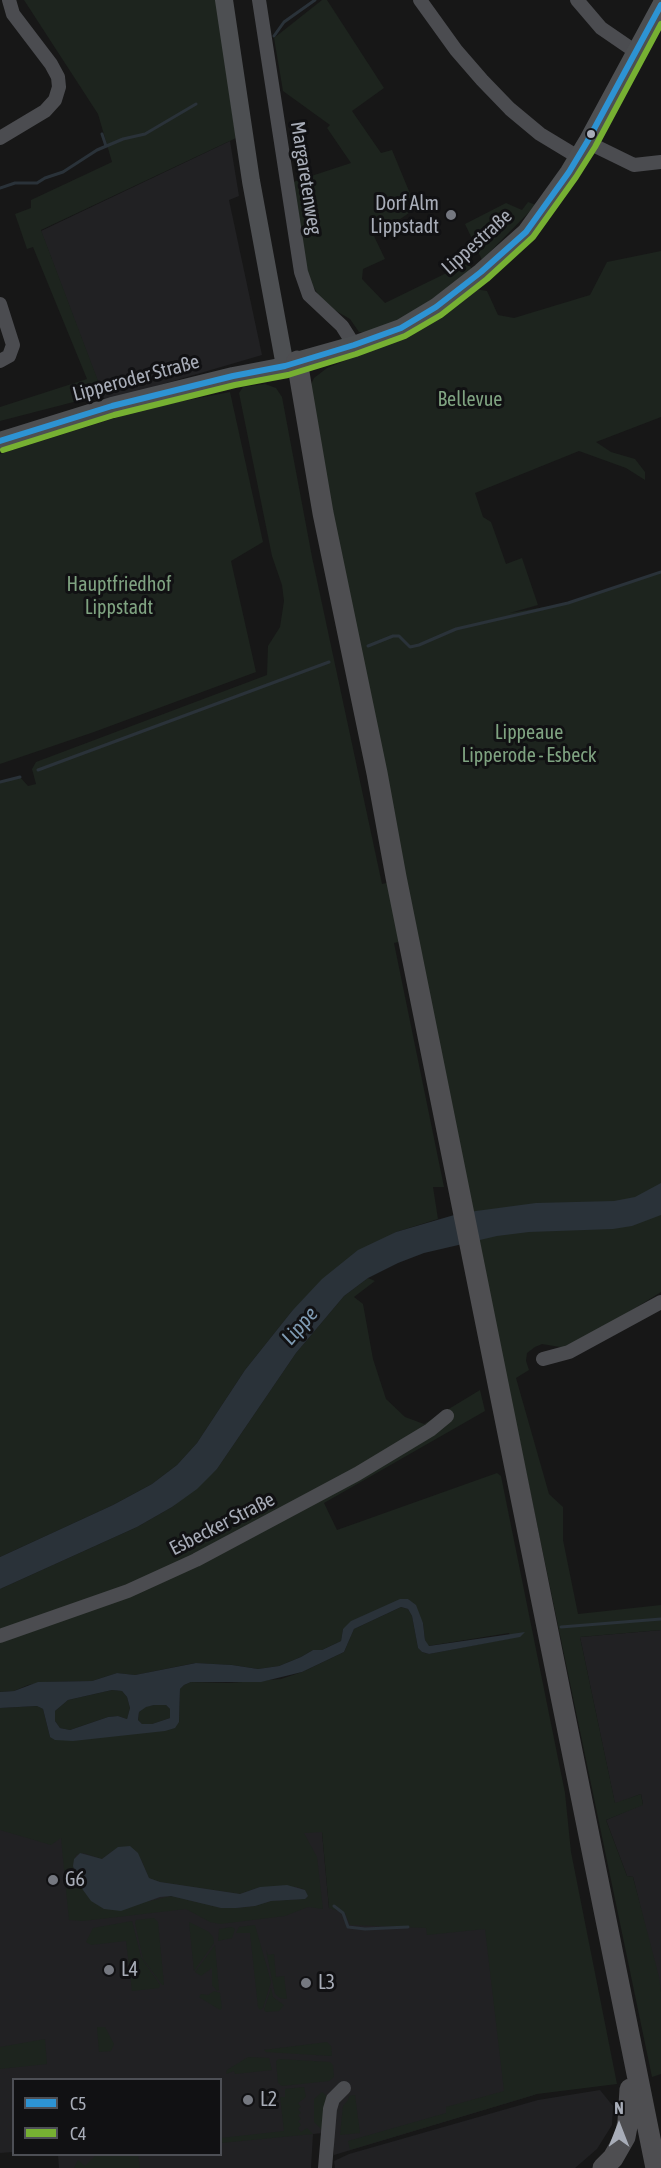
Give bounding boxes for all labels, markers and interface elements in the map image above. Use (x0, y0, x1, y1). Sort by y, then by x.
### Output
street label: Margaretenweg (285, 120, 327, 236)
unlabelled marker (585, 128, 597, 140)
place label: Dorf Alm Lippstadt (370, 192, 439, 239)
street label: Lippestraße (437, 204, 517, 280)
marker: Dorf Alm Lippstadt (444, 208, 458, 222)
street label: Lipperoder Straße (70, 350, 202, 406)
park label: Bellevue (438, 388, 502, 412)
park label: Hauptfriedhof Lippstadt (67, 573, 171, 620)
park label: Lippeaue Lipperode - Esbeck (462, 721, 596, 768)
water label: Lippe (277, 1302, 323, 1350)
street label: Esbecker Straße (165, 1487, 279, 1561)
place label: G6 (65, 1868, 85, 1892)
marker: G6 (46, 1873, 60, 1887)
place label: L4 (121, 1958, 138, 1982)
marker: L4 (102, 1963, 116, 1977)
place label: L3 (318, 1971, 335, 1995)
marker: L3 (299, 1976, 313, 1990)
legend (12, 2078, 222, 2156)
place label: L2 (260, 2088, 277, 2112)
text: C5 (70, 2093, 87, 2114)
marker: L2 (241, 2093, 255, 2107)
north arrow (589, 2096, 649, 2156)
text: N (614, 2099, 624, 2117)
text: C4 (70, 2123, 87, 2144)

